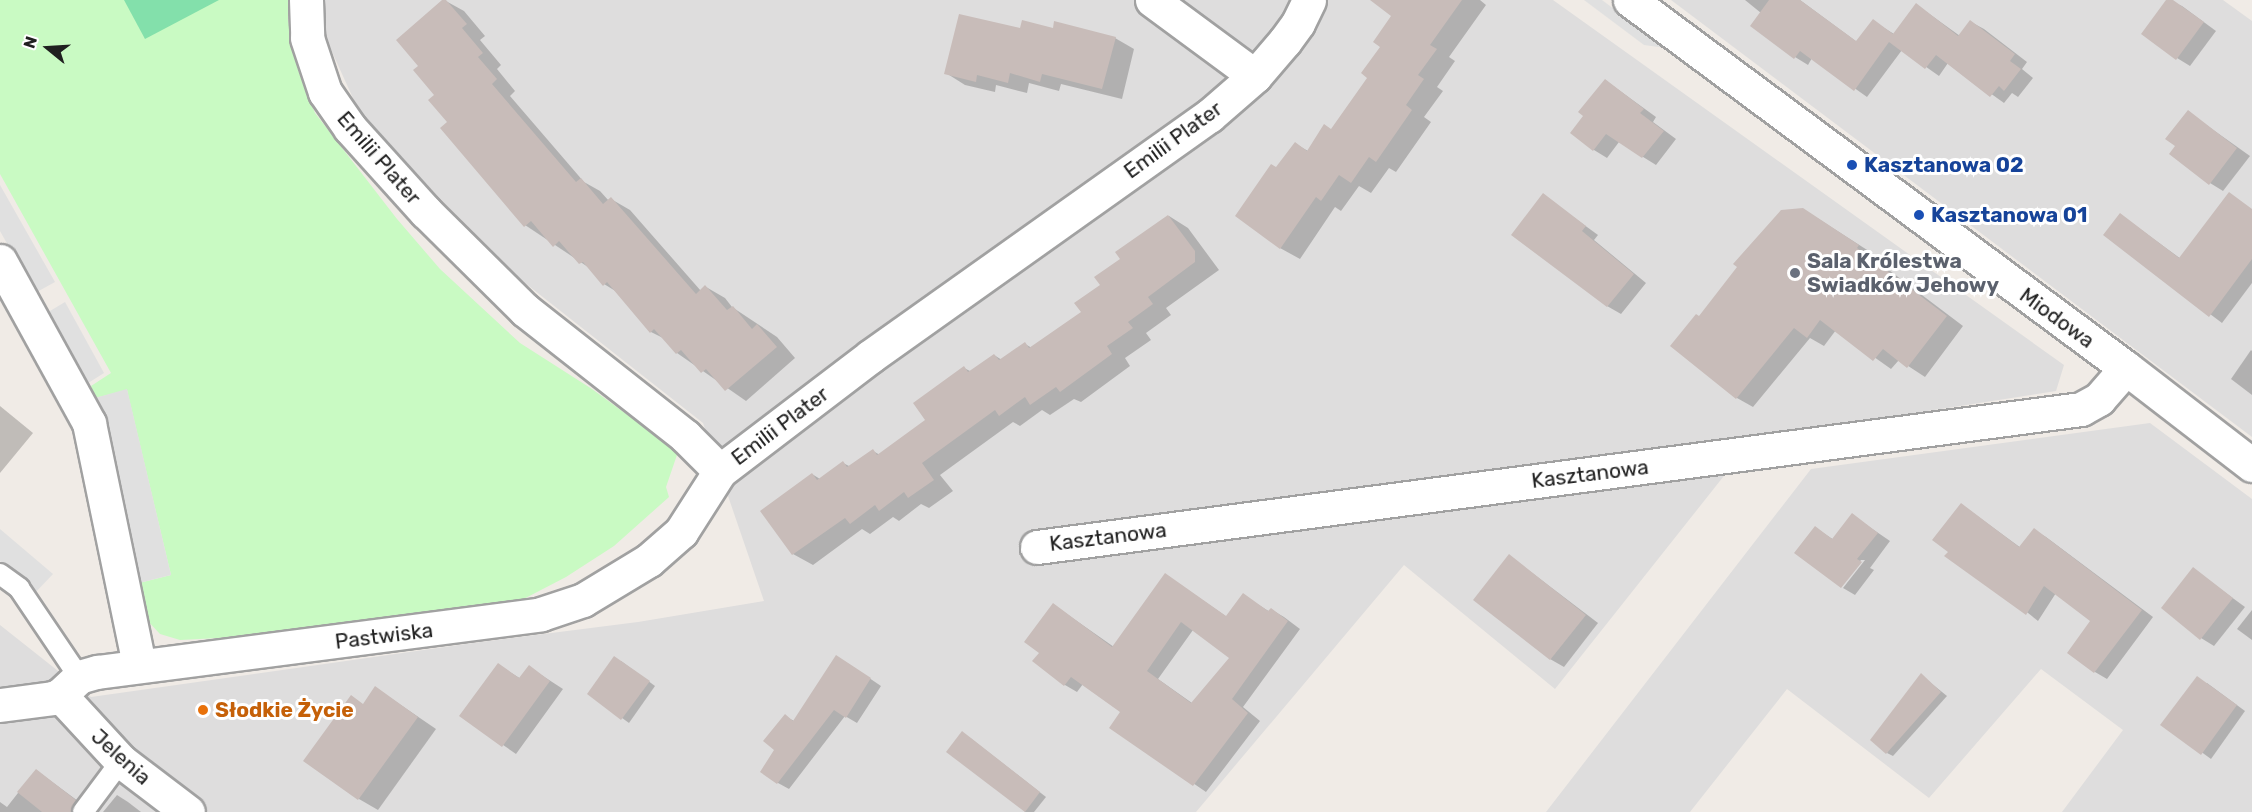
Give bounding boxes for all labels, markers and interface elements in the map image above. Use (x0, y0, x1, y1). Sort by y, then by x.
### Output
north arrow (18, 18, 78, 78)
text: N (20, 34, 41, 51)
street label: Emilii Plater (1119, 96, 1227, 184)
street label: Emilii Plater (332, 106, 426, 210)
place label: Kasztanowa 02 (1864, 152, 2024, 178)
marker: Kasztanowa 02 (1845, 158, 1859, 172)
place label: Kasztanowa 01 (1931, 202, 2087, 228)
marker: Kasztanowa 01 (1912, 208, 1926, 222)
place label: Sala Królestwa Swiadków Jehowy (1807, 248, 1999, 298)
marker: Sala Królestwa Swiadków Jehowy (1788, 266, 1802, 280)
street label: Miodowa (2015, 282, 2099, 354)
street label: Emilii Plater (727, 381, 833, 471)
street label: Kasztanowa (1530, 454, 1650, 494)
street label: Kasztanowa (1048, 517, 1168, 557)
street label: Pastwiska (334, 617, 434, 655)
place label: Słodkie Życie (215, 697, 354, 723)
marker: Słodkie Życie (196, 703, 210, 717)
street label: Jelenia (86, 724, 156, 790)

